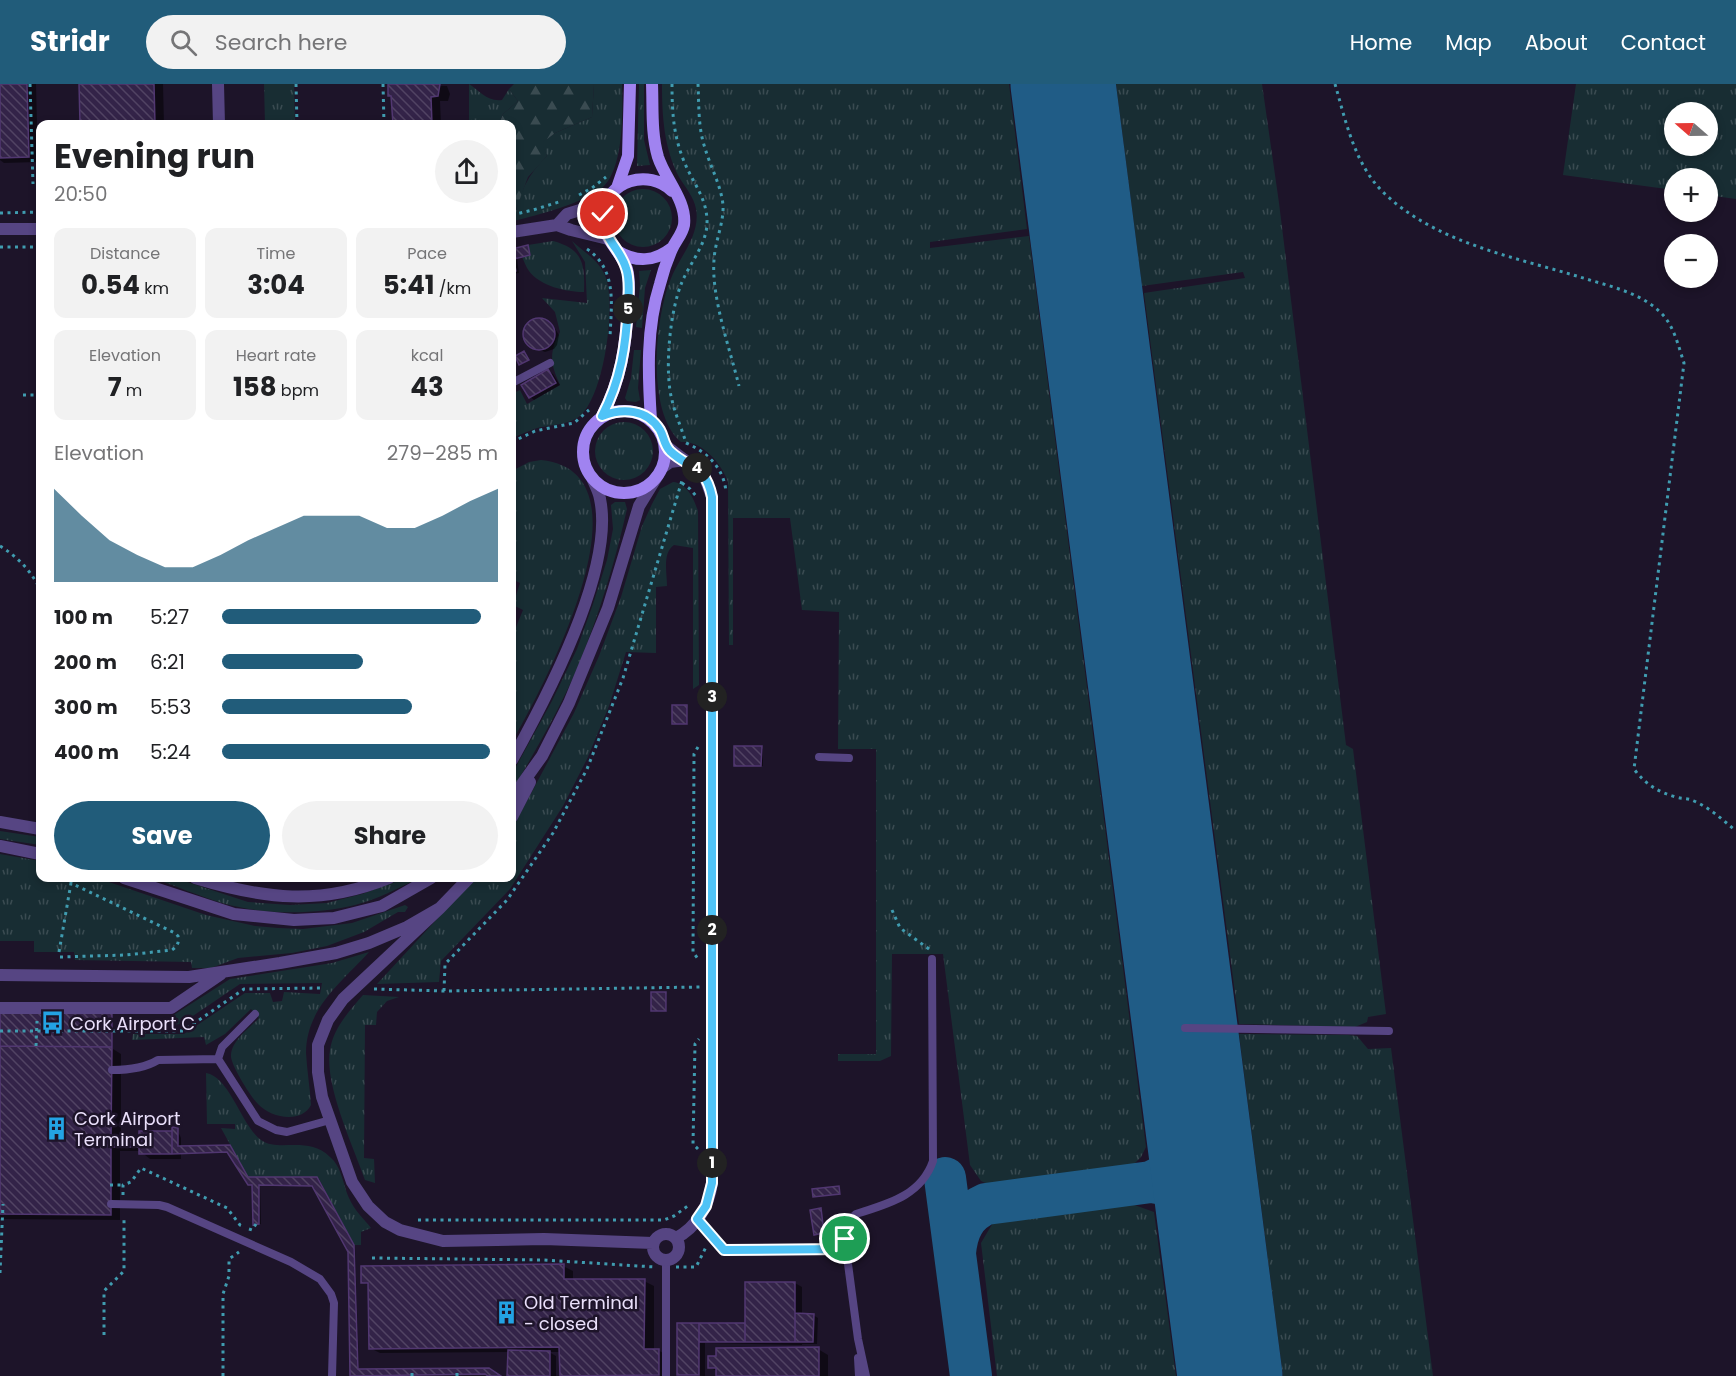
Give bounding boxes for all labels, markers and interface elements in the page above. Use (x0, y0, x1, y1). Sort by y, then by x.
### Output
search box (146, 15, 566, 69)
text: Stridr (30, 22, 110, 61)
icon: search (167, 26, 200, 59)
text: Search here (215, 27, 347, 58)
text: Home (1350, 28, 1412, 57)
text: Map (1445, 28, 1492, 57)
text: About (1525, 28, 1588, 57)
text: Contact (1621, 28, 1706, 57)
north arrow (1664, 102, 1718, 156)
map controls (1664, 102, 1718, 288)
text: Evening run (54, 133, 255, 180)
button: share (435, 140, 498, 203)
button: + (1664, 168, 1718, 222)
text: 20:50 (54, 180, 107, 208)
pin (577, 188, 628, 239)
icon: check (586, 197, 619, 230)
button: − (1664, 234, 1718, 288)
text: Distance (90, 242, 160, 265)
text: Time (257, 242, 296, 265)
text: Pace (407, 242, 447, 265)
text: 0.54 (81, 267, 140, 303)
text: 3:04 (247, 267, 305, 303)
text: 5:41 (383, 267, 435, 303)
text: km (140, 277, 169, 300)
text: /km (435, 277, 471, 300)
pin: 5 (613, 294, 643, 324)
text: 5 (623, 297, 633, 320)
text: Elevation (89, 344, 161, 367)
text: Heart rate (236, 344, 316, 367)
text: kcal (411, 344, 443, 367)
text: 7 (108, 369, 122, 405)
text: 158 (233, 369, 277, 405)
text: 43 (410, 369, 444, 405)
text: m (122, 379, 142, 402)
text: bpm (277, 379, 319, 402)
text: Elevation (54, 439, 144, 467)
text: 279–285 m (387, 439, 498, 467)
pin: 4 (682, 453, 712, 483)
text: 4 (692, 456, 702, 479)
text: 100 m (54, 603, 113, 631)
text: 5:27 (150, 603, 189, 631)
text: 200 m (54, 648, 117, 676)
text: 6:21 (150, 648, 185, 676)
pin: 3 (697, 682, 727, 712)
text: 3 (707, 685, 717, 708)
text: 300 m (54, 693, 118, 721)
text: 5:53 (150, 693, 191, 721)
text: 400 m (54, 738, 119, 766)
text: 5:24 (150, 738, 191, 766)
button: Save (54, 801, 270, 870)
button: Share (282, 801, 498, 870)
pin: 2 (697, 915, 727, 945)
text: 2 (707, 918, 717, 941)
bus stop icon: Cork Airport C (39, 1010, 65, 1036)
place label: Cork Airport C (70, 1011, 195, 1036)
place label: Cork Airport Terminal (74, 1106, 180, 1152)
building icon: Cork Airport Terminal (43, 1115, 69, 1141)
pin: 1 (697, 1148, 727, 1178)
text: 1 (709, 1151, 715, 1174)
pin (819, 1213, 870, 1264)
icon: arrive (828, 1222, 861, 1255)
place label: Old Terminal - closed (524, 1290, 638, 1336)
building icon: Old Terminal - closed (493, 1299, 519, 1325)

